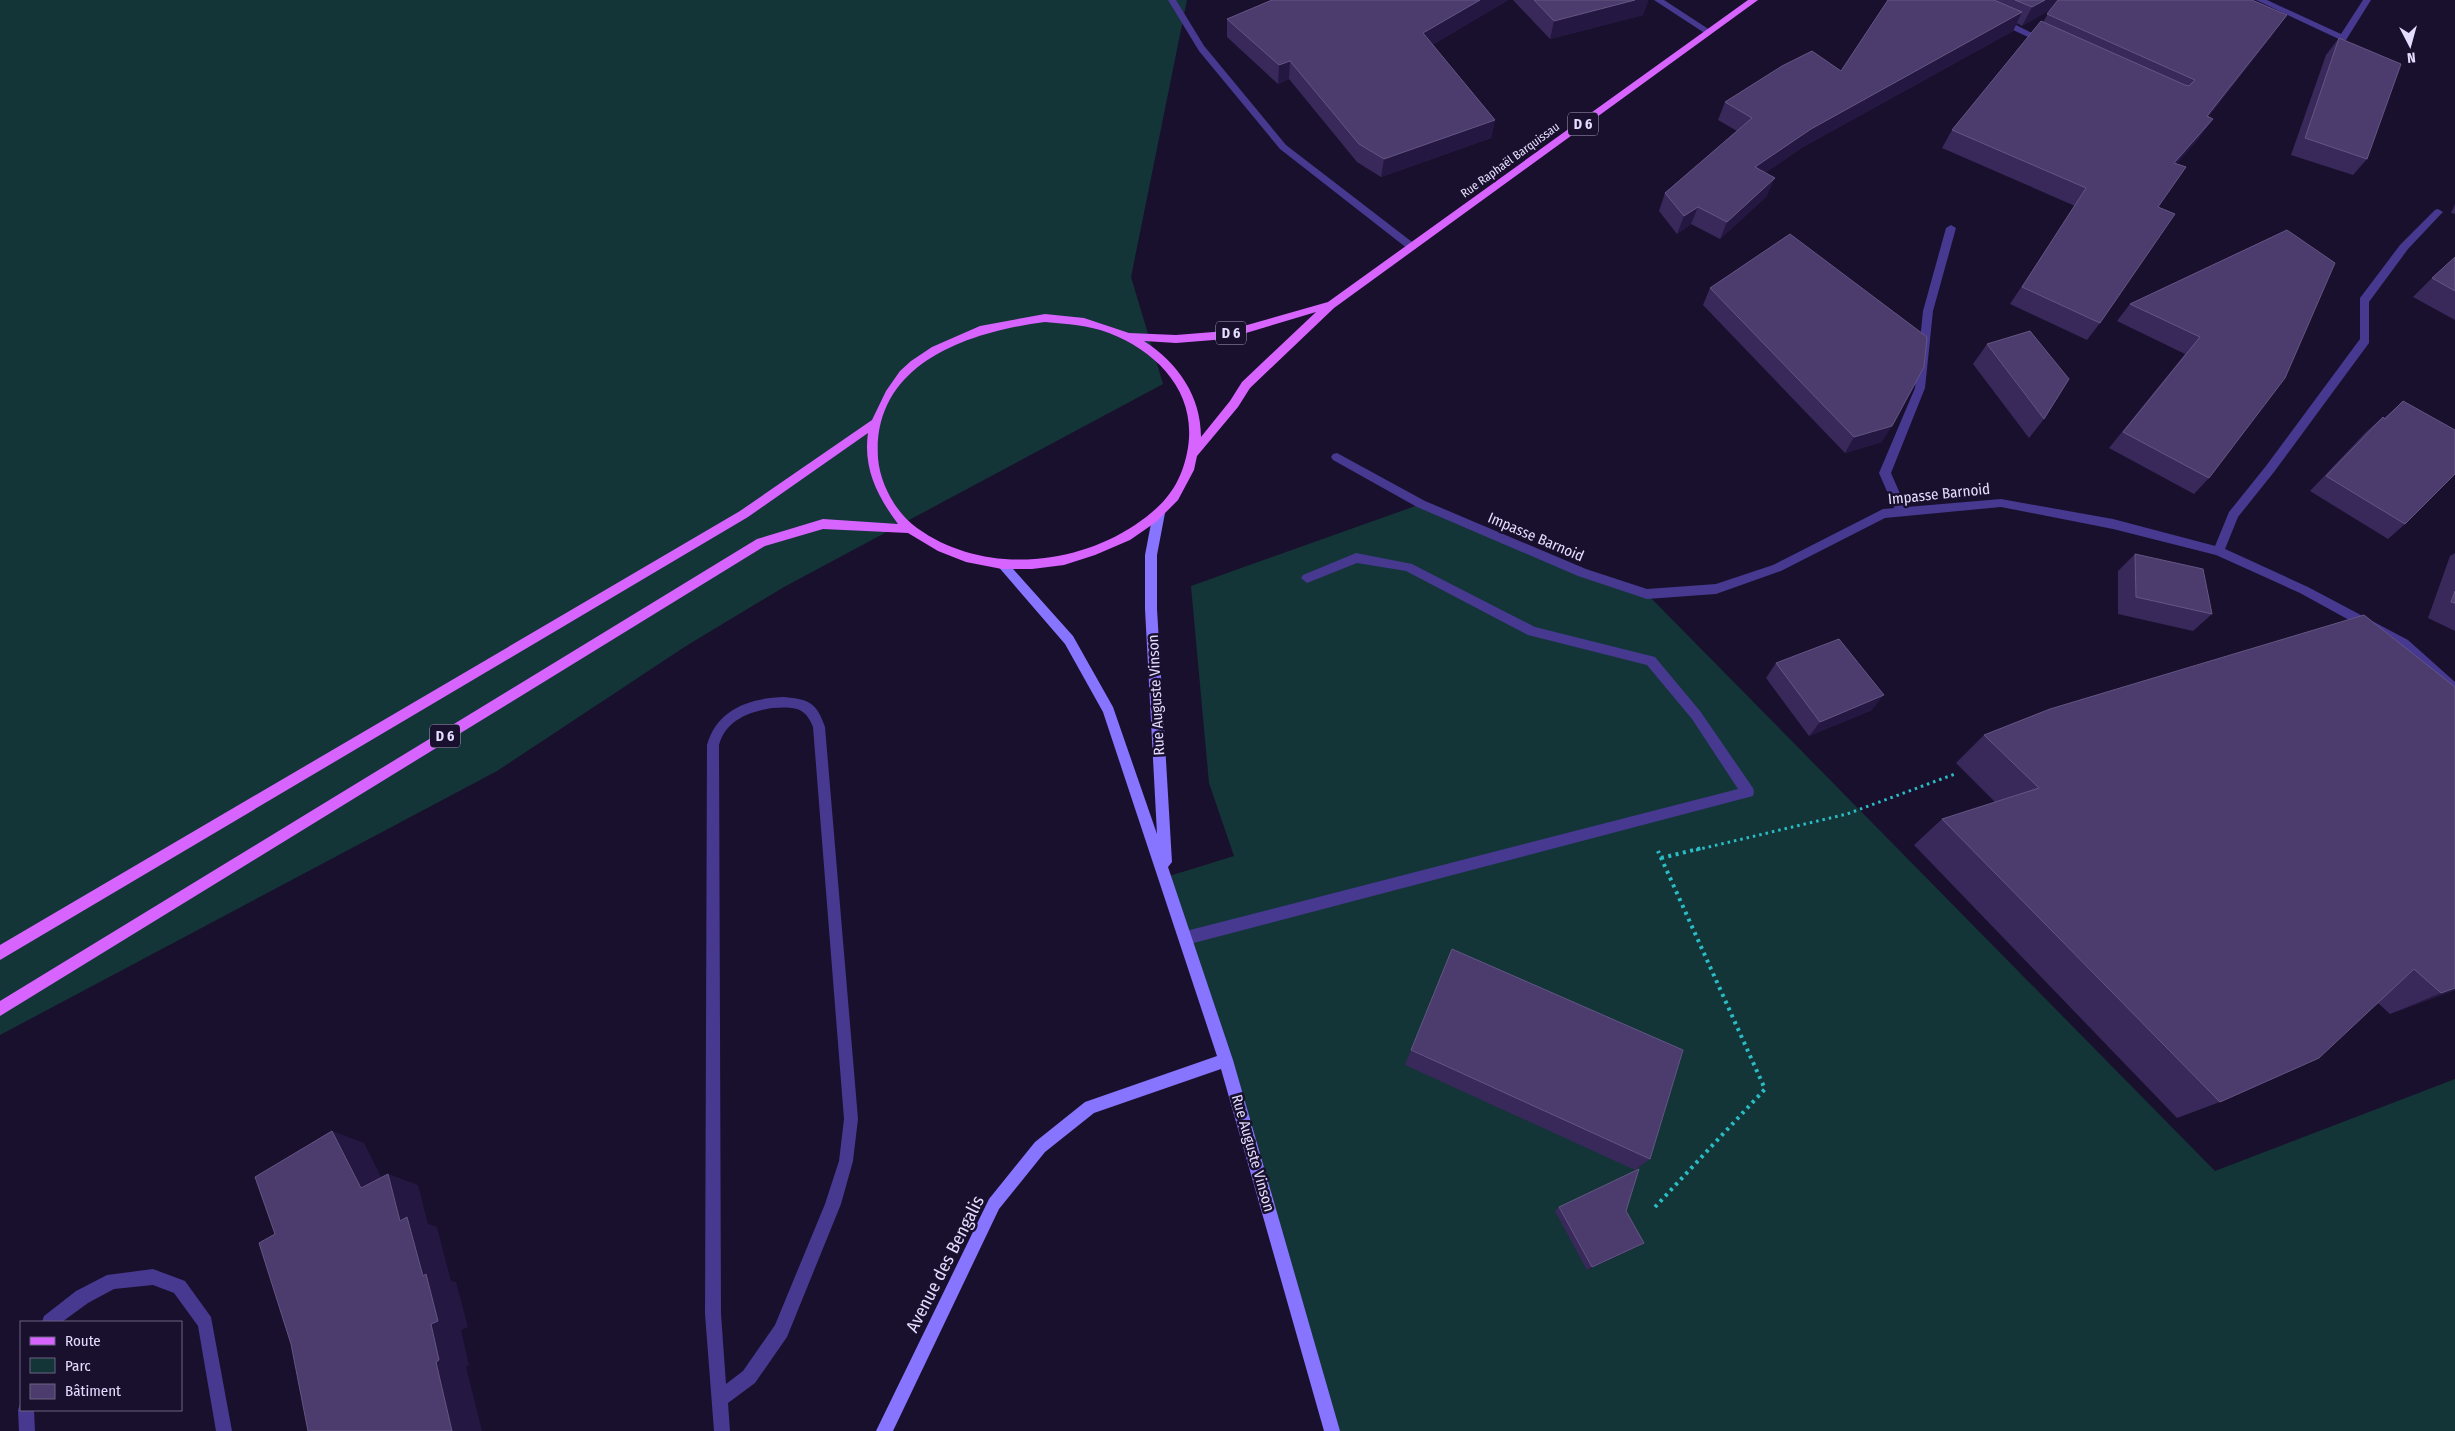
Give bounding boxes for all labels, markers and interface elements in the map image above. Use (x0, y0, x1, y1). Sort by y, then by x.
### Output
north arrow (2385, 20, 2435, 70)
text: N (2406, 49, 2416, 66)
road number: D 6 (1568, 112, 1598, 136)
street label: Rue Raphaël Barquissau (1458, 119, 1562, 201)
road number: D 6 (1216, 322, 1246, 344)
street label: Impasse Barnoid (1887, 480, 1991, 508)
street label: Impasse Barnoid (1485, 509, 1587, 565)
street label: Rue Auguste Vinson (1144, 634, 1168, 756)
road number: D 6 (430, 724, 460, 748)
street label: Rue Auguste Vinson (1228, 1092, 1278, 1214)
street label: Avenue des Bengalis (901, 1192, 989, 1336)
legend (20, 1321, 182, 1411)
text: Route (65, 1332, 101, 1350)
text: Parc (65, 1357, 91, 1375)
text: Bâtiment (65, 1382, 121, 1400)

